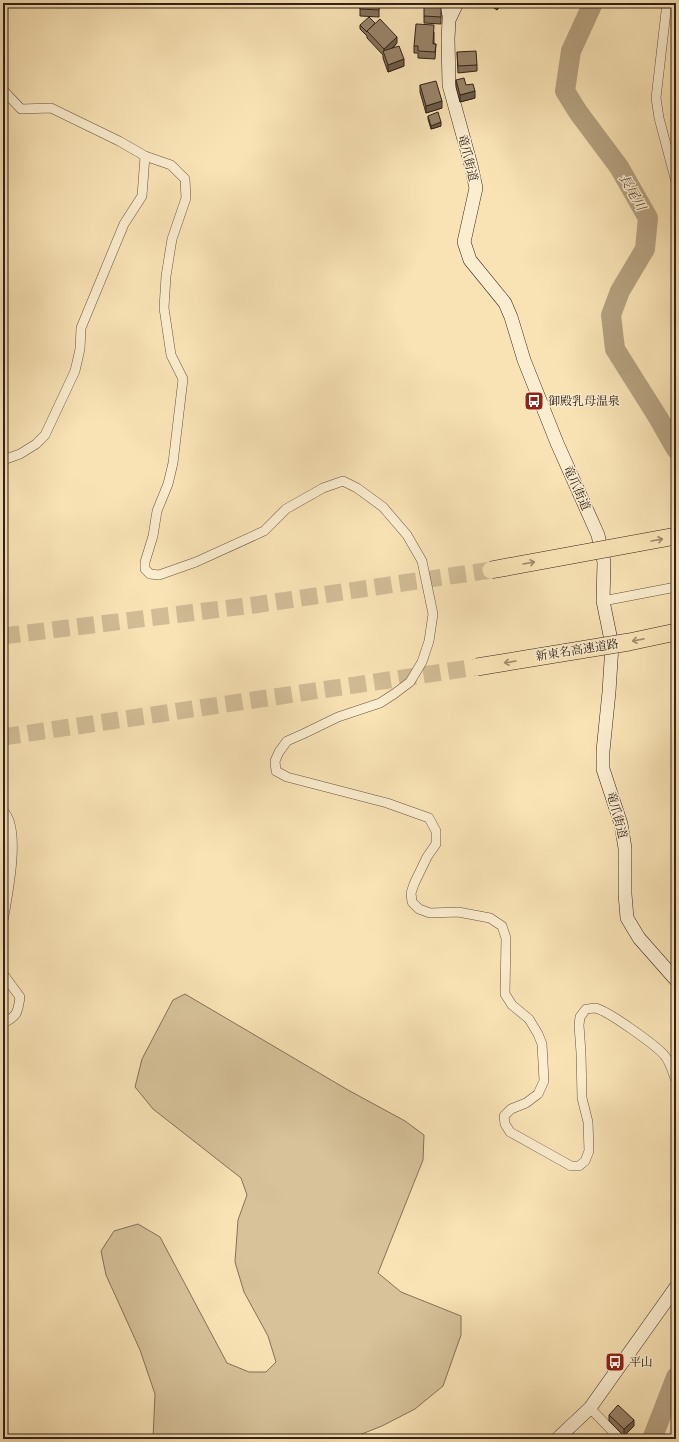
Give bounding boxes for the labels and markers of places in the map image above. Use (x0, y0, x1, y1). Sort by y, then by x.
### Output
bus stop icon: 御殿乳母温泉 (523, 390, 545, 412)
place label: 御殿乳母温泉 (548, 394, 620, 410)
bus stop icon: 平山 (604, 1351, 626, 1373)
place label: 平山 (629, 1355, 653, 1371)

